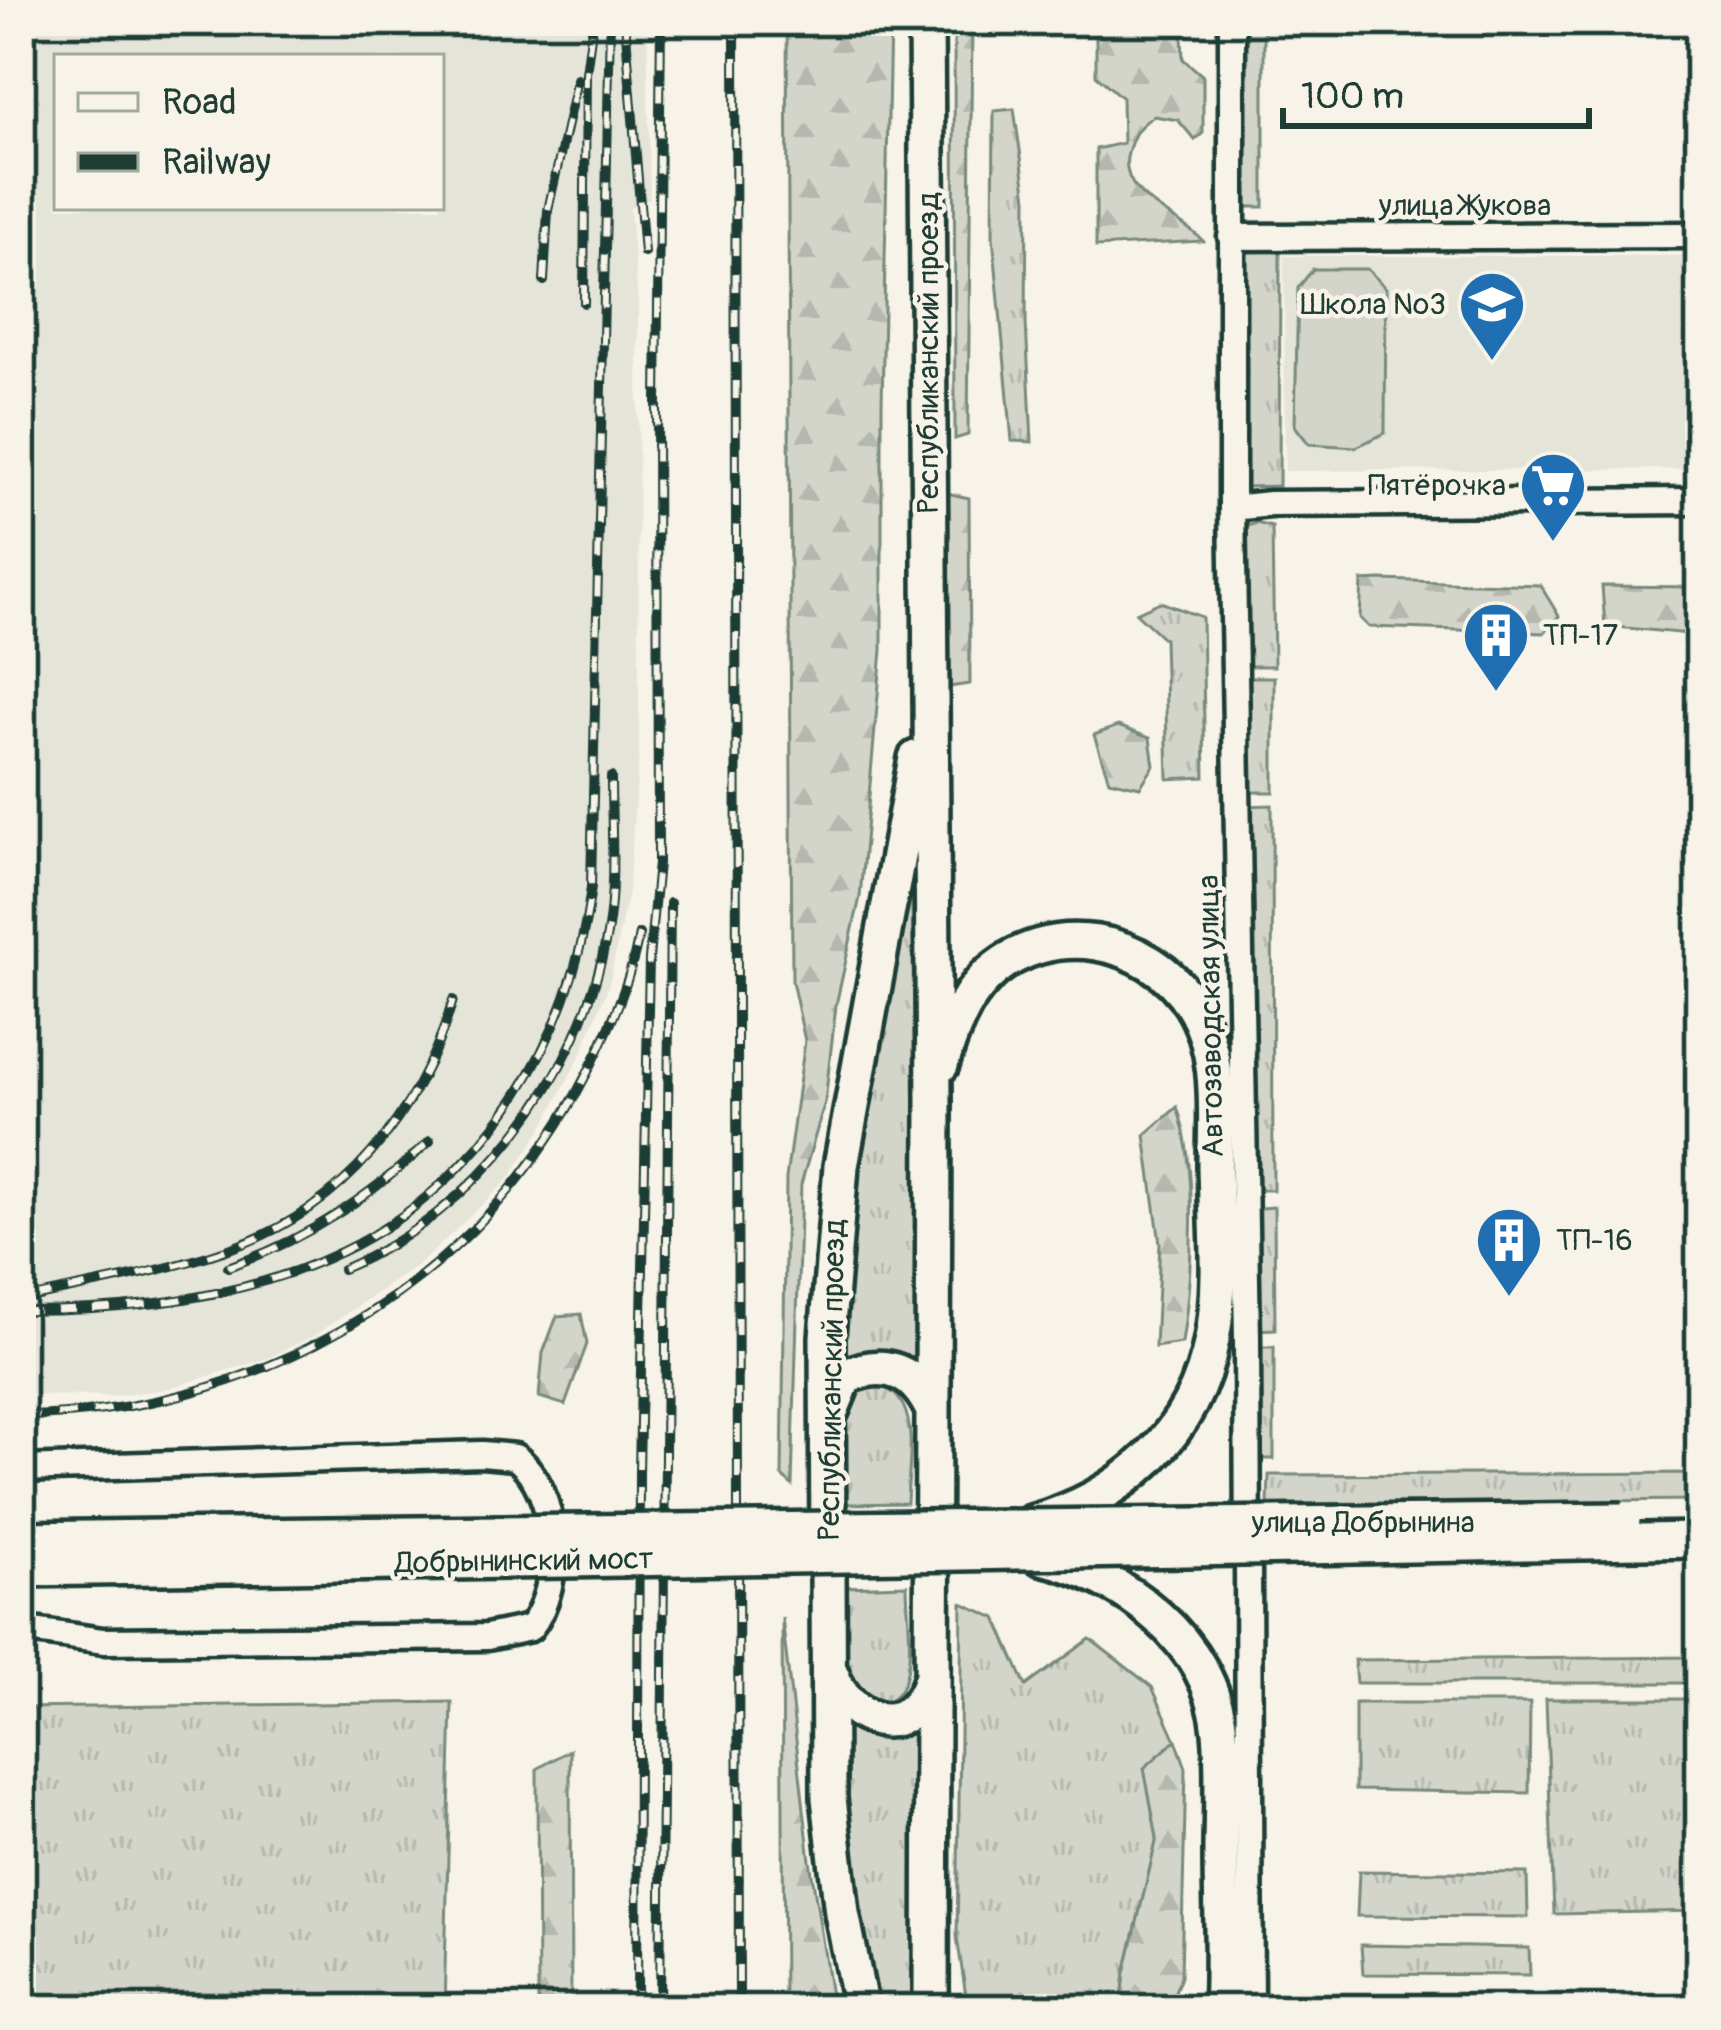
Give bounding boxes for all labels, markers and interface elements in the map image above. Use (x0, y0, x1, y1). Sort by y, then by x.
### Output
legend (54, 54, 444, 210)
scale bar (1283, 54, 1589, 128)
text: 100 m (1301, 74, 1404, 119)
text: Road (162, 80, 237, 125)
text: Railway (162, 140, 271, 185)
street label: улица Жукова (1378, 187, 1551, 224)
street label: Республиканский проезд (910, 192, 947, 514)
school or university icon: Школа №3 (1457, 269, 1527, 363)
place label: Школа №3 (1301, 286, 1446, 323)
supermarket icon: Пятёрочка (1518, 450, 1588, 544)
place label: Пятёрочка (1368, 467, 1506, 504)
building icon: ТП-17 (1461, 600, 1531, 694)
place label: ТП-17 (1543, 617, 1618, 654)
street label: Автозаводская улица (1190, 874, 1232, 1158)
building icon: ТП-16 (1474, 1205, 1544, 1299)
street label: Республиканский проезд (811, 1219, 853, 1541)
place label: ТП-16 (1556, 1222, 1633, 1259)
street label: улица Добрынина (1250, 1504, 1475, 1541)
street label: Добрынинский мост (393, 1540, 654, 1582)

